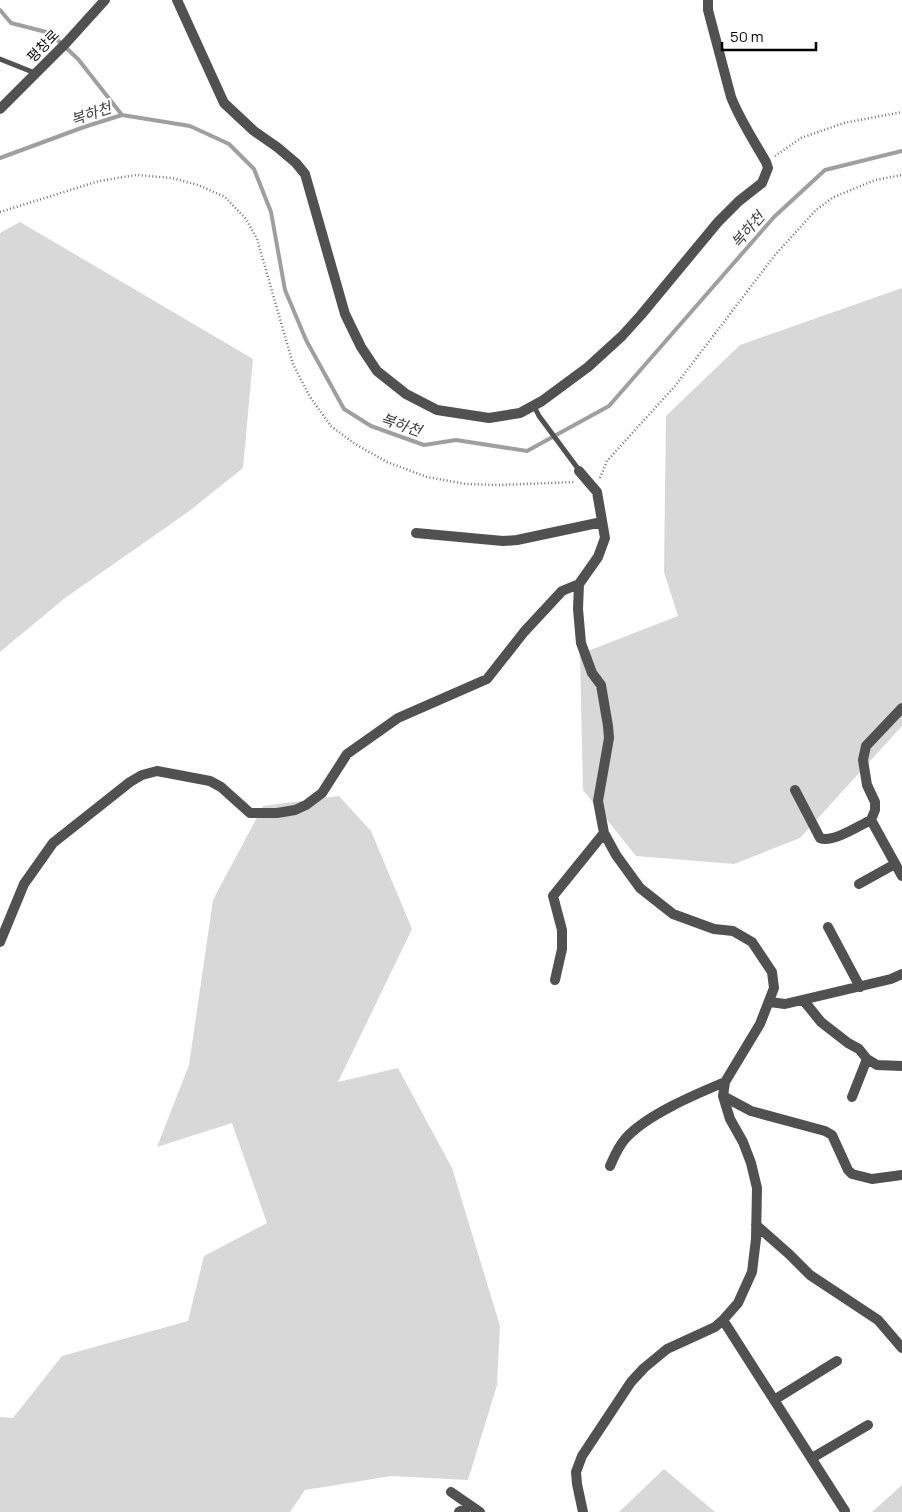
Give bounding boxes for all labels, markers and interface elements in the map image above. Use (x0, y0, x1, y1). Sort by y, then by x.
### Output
scale bar (722, 20, 816, 52)
street label: 평창로 (22, 25, 63, 66)
text: 50 m (730, 26, 764, 47)
water label: 복하천 (68, 96, 116, 130)
water label: 복하천 (726, 206, 771, 252)
water label: 복하천 (378, 408, 426, 442)

